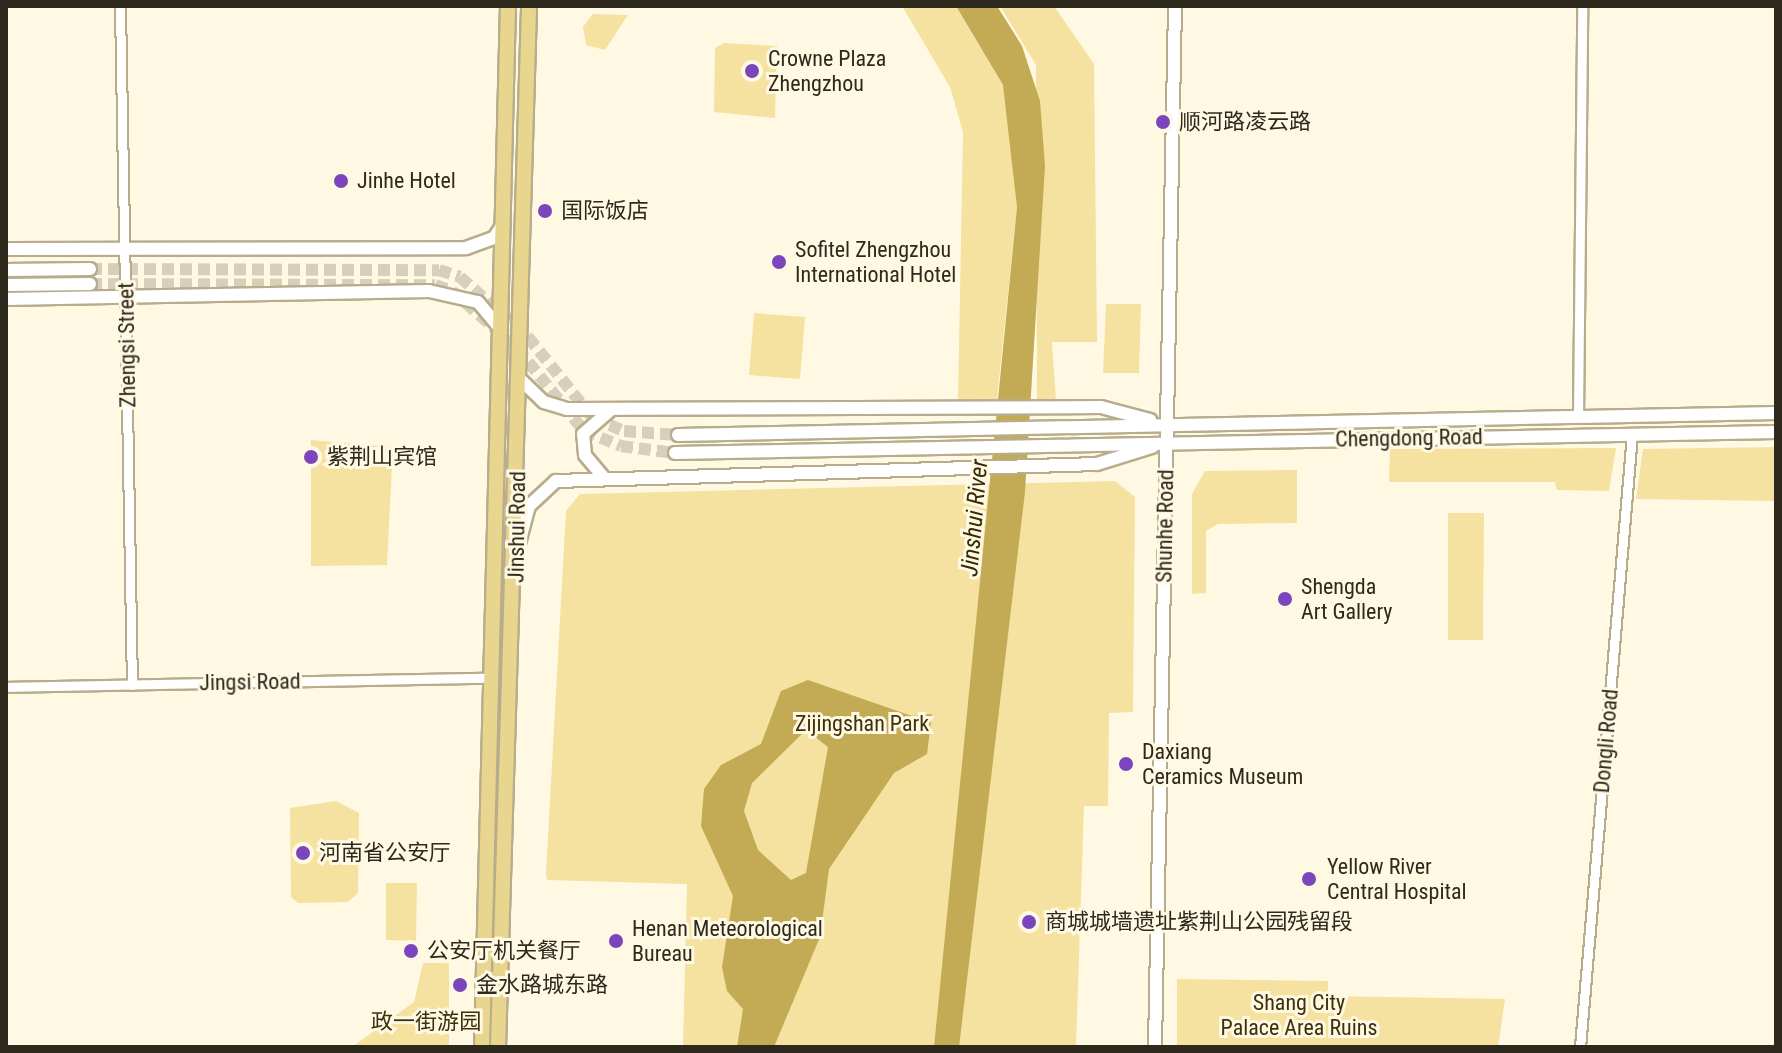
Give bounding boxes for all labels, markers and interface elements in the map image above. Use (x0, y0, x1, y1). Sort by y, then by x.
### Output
place label: Crowne Plaza Zhengzhou (768, 45, 886, 96)
marker: Crowne Plaza Zhengzhou (743, 62, 761, 80)
place label: 顺河路凌云路 (1179, 109, 1311, 135)
marker: 顺河路凌云路 (1154, 113, 1172, 131)
place label: Jinhe Hotel (357, 168, 456, 194)
marker: Jinhe Hotel (332, 172, 350, 190)
place label: 国际饭店 (561, 198, 649, 224)
marker: 国际饭店 (536, 202, 554, 220)
place label: Sofitel Zhengzhou International Hotel (795, 236, 956, 288)
marker: Sofitel Zhengzhou International Hotel (770, 253, 788, 271)
street label: Zhengsi Street (113, 282, 141, 408)
street label: Chengdong Road (1335, 424, 1483, 452)
place label: 紫荆山宾馆 (327, 444, 437, 470)
marker: 紫荆山宾馆 (302, 448, 320, 466)
water label: Jinshui River (956, 458, 994, 578)
street label: Shunhe Road (1151, 469, 1179, 583)
street label: Jinshui Road (503, 471, 531, 583)
place label: Shengda Art Gallery (1301, 573, 1392, 624)
marker: Shengda Art Gallery (1276, 590, 1294, 608)
street label: Jingsi Road (199, 668, 301, 696)
street label: Dongli Road (1588, 688, 1624, 794)
park label: Zijingshan Park (795, 711, 929, 737)
place label: Daxiang Ceramics Museum (1142, 738, 1303, 790)
marker: Daxiang Ceramics Museum (1117, 755, 1135, 773)
place label: 河南省公安厅 (319, 840, 451, 866)
marker: 河南省公安厅 (294, 844, 312, 862)
place label: Yellow River Central Hospital (1327, 853, 1467, 904)
marker: Yellow River Central Hospital (1298, 868, 1320, 890)
place label: 商城城墙遗址紫荆山公园残留段 (1045, 909, 1353, 935)
marker: 商城城墙遗址紫荆山公园残留段 (1020, 913, 1038, 931)
place label: Henan Meteorological Bureau (632, 915, 823, 966)
marker: Henan Meteorological Bureau (607, 932, 625, 950)
place label: 公安厅机关餐厅 (427, 938, 581, 964)
marker: 公安厅机关餐厅 (402, 942, 420, 960)
place label: 金水路城东路 (476, 972, 608, 998)
marker: 金水路城东路 (451, 976, 469, 994)
park label: Shang City Palace Area Ruins (1221, 989, 1377, 1040)
park label: 政一街游园 (371, 1009, 481, 1035)

